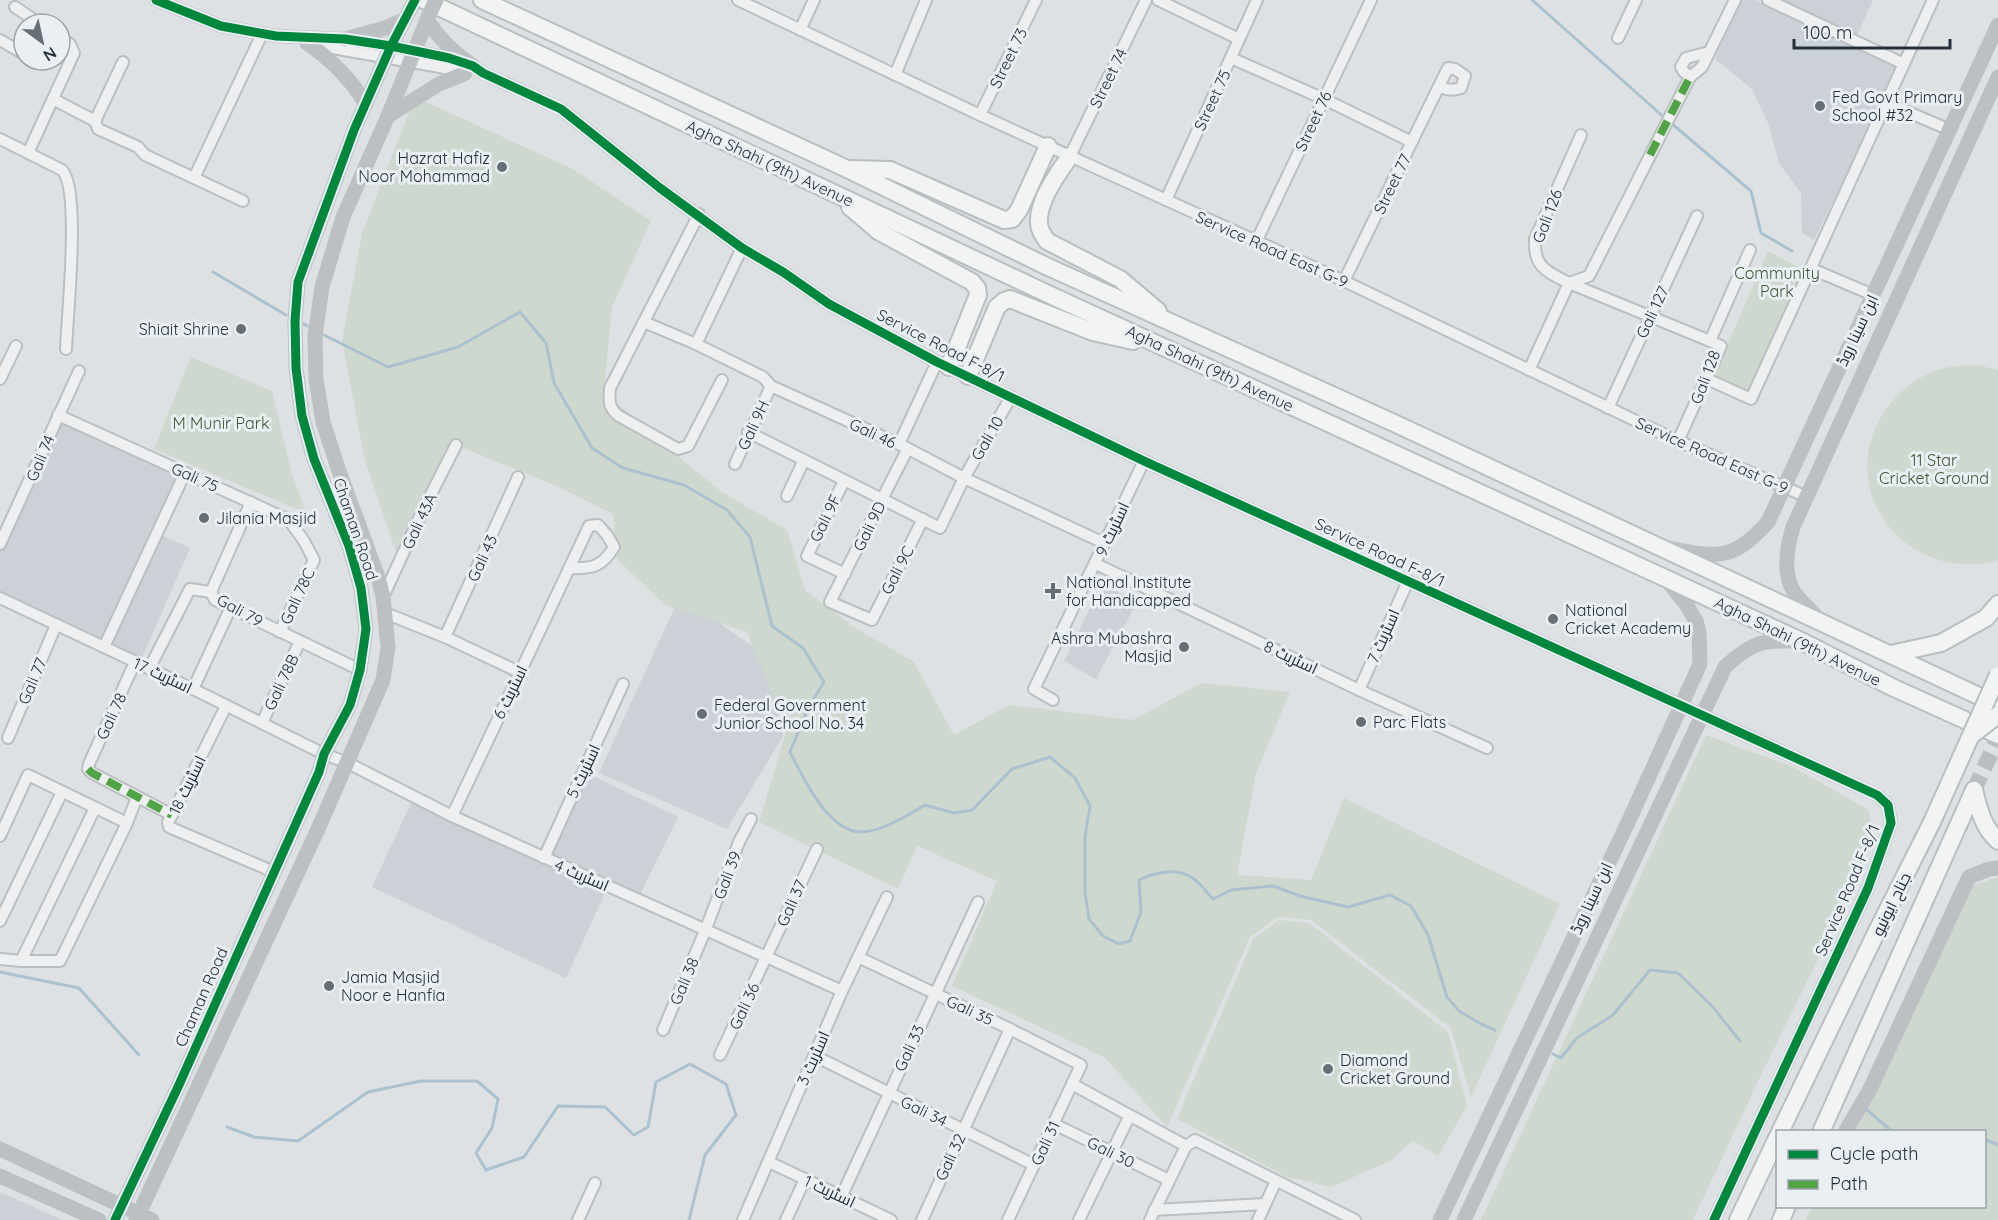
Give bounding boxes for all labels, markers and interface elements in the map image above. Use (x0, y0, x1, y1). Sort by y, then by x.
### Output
north arrow (12, 12, 72, 72)
scale bar (1794, 12, 1950, 50)
text: 100 m (1803, 21, 1852, 44)
street label: Street 73 (985, 25, 1031, 91)
text: N (40, 43, 61, 66)
street label: Street 74 (1085, 45, 1131, 111)
street label: Street 75 (1189, 66, 1235, 134)
street label: Street 76 (1290, 87, 1336, 154)
place label: Fed Govt Primary School #32 (1832, 87, 1962, 125)
marker: Fed Govt Primary School #32 (1813, 99, 1827, 113)
street label: Agha Shahi (9th) Avenue (683, 115, 857, 211)
place label: Hazrat Hafiz Noor Mohammad (358, 148, 490, 186)
street label: Street 77 (1369, 151, 1415, 217)
marker: Hazrat Hafiz Noor Mohammad (495, 160, 509, 174)
street label: Gali 126 (1528, 186, 1566, 246)
street label: Service Road East G-9 (1193, 206, 1352, 292)
park label: Community Park (1734, 263, 1820, 301)
street label: Gali 127 (1631, 283, 1673, 341)
street label: ابن سینا روڈ (1832, 291, 1883, 369)
street label: Service Road F-8/1 (874, 304, 1008, 386)
place label: Shiait Shrine (139, 319, 229, 339)
street label: Agha Shahi (9th) Avenue (1123, 320, 1297, 416)
marker: Shiait Shrine (234, 322, 248, 336)
street label: Gali 128 (1686, 347, 1724, 407)
street label: Gali 9H (733, 397, 773, 453)
street label: Gali 10 (966, 412, 1008, 464)
street label: Service Road East G-9 (1633, 412, 1792, 498)
park label: M Munir Park (172, 413, 270, 433)
street label: Gali 46 (846, 413, 900, 453)
street label: Gali 74 (21, 432, 59, 484)
park label: 11 Star Cricket Ground (1879, 450, 1989, 488)
street label: Gali 75 (168, 458, 222, 496)
street label: Chaman Road (329, 475, 383, 583)
street label: Gali 43A (397, 490, 441, 552)
street label: Gali 9F (805, 491, 845, 545)
street label: Gali 9D (848, 498, 890, 554)
street label: اسٹریٹ 9 (1091, 499, 1133, 559)
place label: Jilania Masjid (216, 508, 317, 528)
marker: Jilania Masjid (197, 511, 211, 525)
street label: Service Road F-8/1 (1312, 513, 1448, 591)
street label: Gali 43 (463, 531, 501, 585)
street label: Gali 9C (876, 542, 918, 598)
street label: Gali 78C (275, 565, 319, 627)
place label: National Institute for Handicapped (1066, 572, 1191, 610)
marker: National Institute for Handicapped (1044, 582, 1062, 600)
street label: Gali 79 (213, 589, 267, 631)
street label: Agha Shahi (9th) Avenue (1712, 592, 1884, 690)
place label: National Cricket Academy (1565, 600, 1691, 638)
street label: اسٹریٹ 7 (1362, 606, 1404, 666)
marker: National Cricket Academy (1546, 612, 1560, 626)
place label: Ashra Mubashra Masjid (1051, 628, 1172, 666)
street label: اسٹریٹ 8 (1261, 636, 1321, 678)
marker: Ashra Mubashra Masjid (1177, 640, 1191, 654)
street label: Gali 78B (259, 651, 303, 713)
street label: اسٹریٹ 17 (130, 653, 196, 697)
street label: Gali 77 (13, 655, 51, 707)
street label: اسٹریٹ 6 (488, 662, 532, 722)
street label: Gali 78 (92, 689, 130, 743)
place label: Federal Government Junior School No. 34 (714, 695, 866, 733)
marker: Federal Government Junior School No. 34 (695, 707, 709, 721)
place label: Parc Flats (1373, 712, 1446, 732)
marker: Parc Flats (1354, 715, 1368, 729)
street label: اسٹریٹ 5 (562, 741, 604, 801)
street label: اسٹریٹ 18 (164, 752, 210, 818)
street label: Service Road F-8/1 (1810, 821, 1884, 959)
street label: Gali 39 (709, 848, 745, 902)
street label: اسٹریٹ 4 (552, 855, 612, 895)
street label: ابن سینا روڈ (1566, 859, 1617, 937)
street label: جناح ایونیو (1867, 869, 1917, 940)
street label: Gali 37 (772, 877, 810, 929)
street label: Chaman Road (170, 944, 232, 1050)
street label: Gali 38 (665, 954, 703, 1008)
place label: Jamia Masjid Noor e Hanfia (341, 967, 445, 1005)
marker: Jamia Masjid Noor e Hanfia (322, 979, 336, 993)
street label: Gali 36 (724, 979, 764, 1033)
street label: Gali 35 (943, 990, 997, 1030)
street label: Gali 33 (890, 1021, 928, 1075)
street label: اسٹریٹ 3 (792, 1028, 834, 1088)
place label: Diamond Cricket Ground (1340, 1050, 1450, 1088)
marker: Diamond Cricket Ground (1321, 1062, 1335, 1076)
street label: Gali 34 (897, 1091, 951, 1131)
street label: Gali 31 (1026, 1118, 1064, 1168)
street label: Gali 32 (930, 1130, 970, 1184)
legend (1776, 1130, 1986, 1208)
street label: Gali 30 (1084, 1132, 1138, 1172)
text: Cycle path (1830, 1142, 1918, 1165)
street label: اسٹریٹ 1 (801, 1170, 859, 1212)
text: Path (1830, 1172, 1868, 1195)

